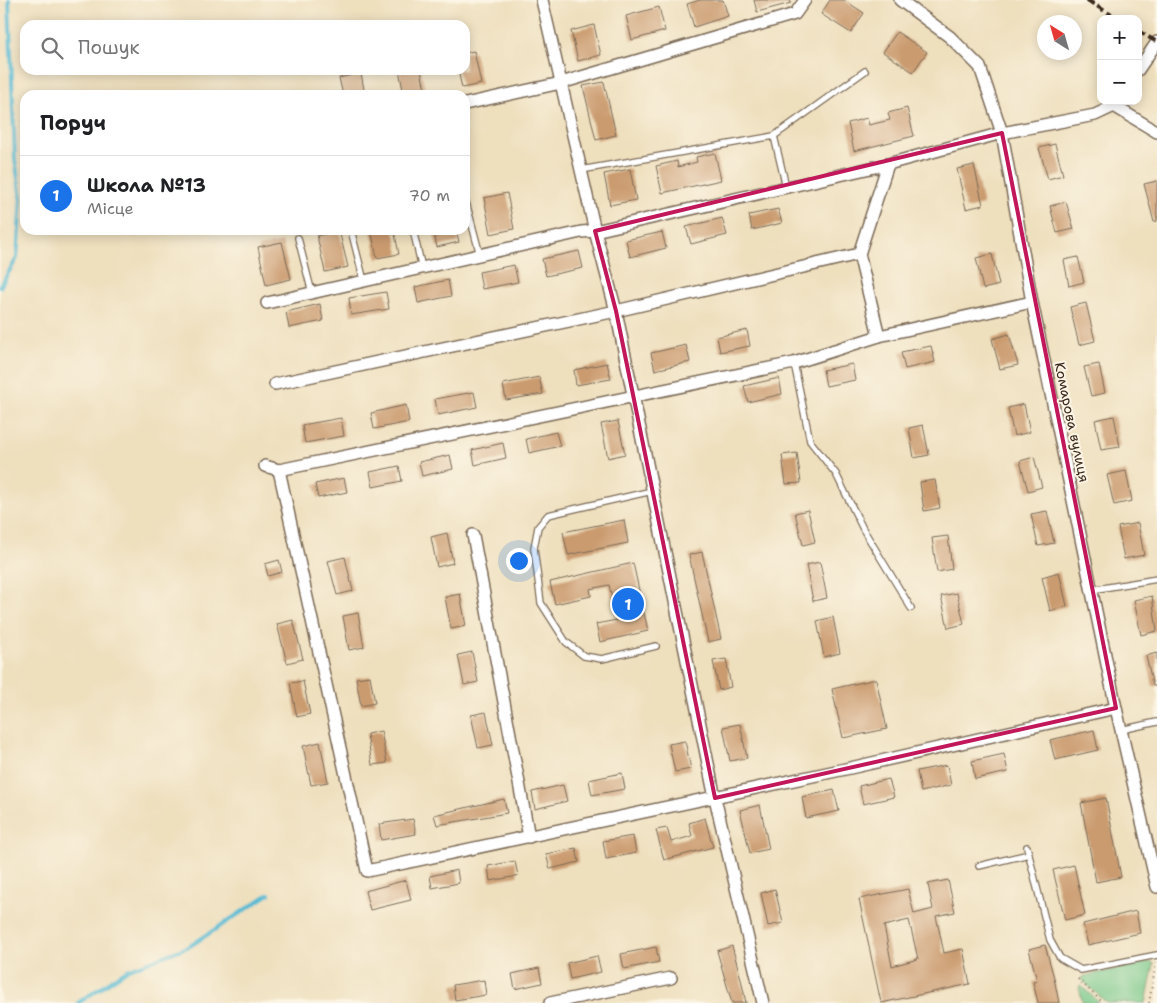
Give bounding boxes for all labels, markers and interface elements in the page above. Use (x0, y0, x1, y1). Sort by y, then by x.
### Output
north arrow (1037, 15, 1082, 60)
map controls (1097, 15, 1142, 105)
button: + (1097, 15, 1142, 60)
search box (20, 20, 470, 75)
icon: search (38, 34, 66, 62)
text: Пошук (78, 35, 140, 60)
button: − (1097, 60, 1142, 105)
text: Поруч (40, 109, 106, 137)
text: Школа №13 (87, 173, 206, 198)
text: 1 (52, 185, 60, 206)
text: 70 m (409, 185, 450, 206)
text: Місце (87, 198, 134, 219)
street label: Комарова вулиця (1050, 360, 1094, 484)
your location (506, 548, 532, 574)
pin: 1 (612, 585, 644, 623)

